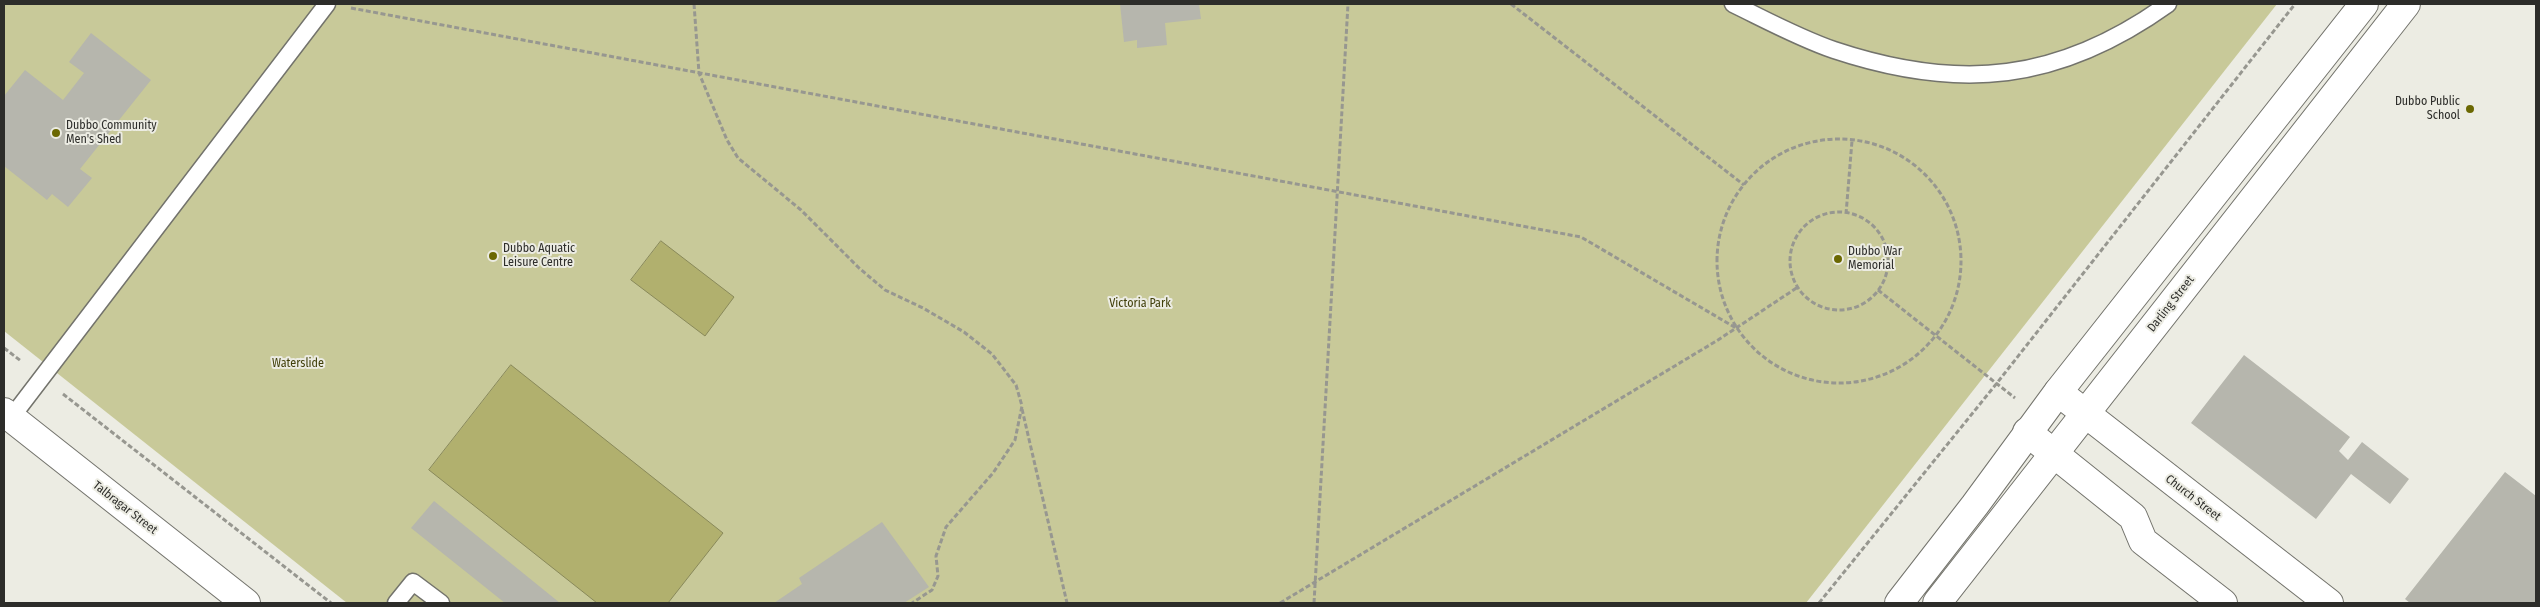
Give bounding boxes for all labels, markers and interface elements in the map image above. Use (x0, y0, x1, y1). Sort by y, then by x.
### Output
place label: Dubbo Public School (2395, 95, 2460, 123)
marker: Dubbo Public School (2464, 103, 2476, 115)
place label: Dubbo Community Men's Shed (66, 119, 157, 147)
marker: Dubbo Community Men's Shed (50, 127, 62, 139)
place label: Dubbo Aquatic Leisure Centre (503, 242, 575, 270)
place label: Dubbo War Memorial (1848, 245, 1902, 273)
marker: Dubbo Aquatic Leisure Centre (487, 250, 499, 262)
marker: Dubbo War Memorial (1832, 253, 1844, 265)
street label: Darling Street (2145, 273, 2197, 335)
park label: Victoria Park (1109, 297, 1171, 311)
park label: Waterslide (272, 357, 324, 371)
street label: Church Street (2162, 472, 2224, 524)
street label: Talbragar Street (90, 478, 160, 538)

